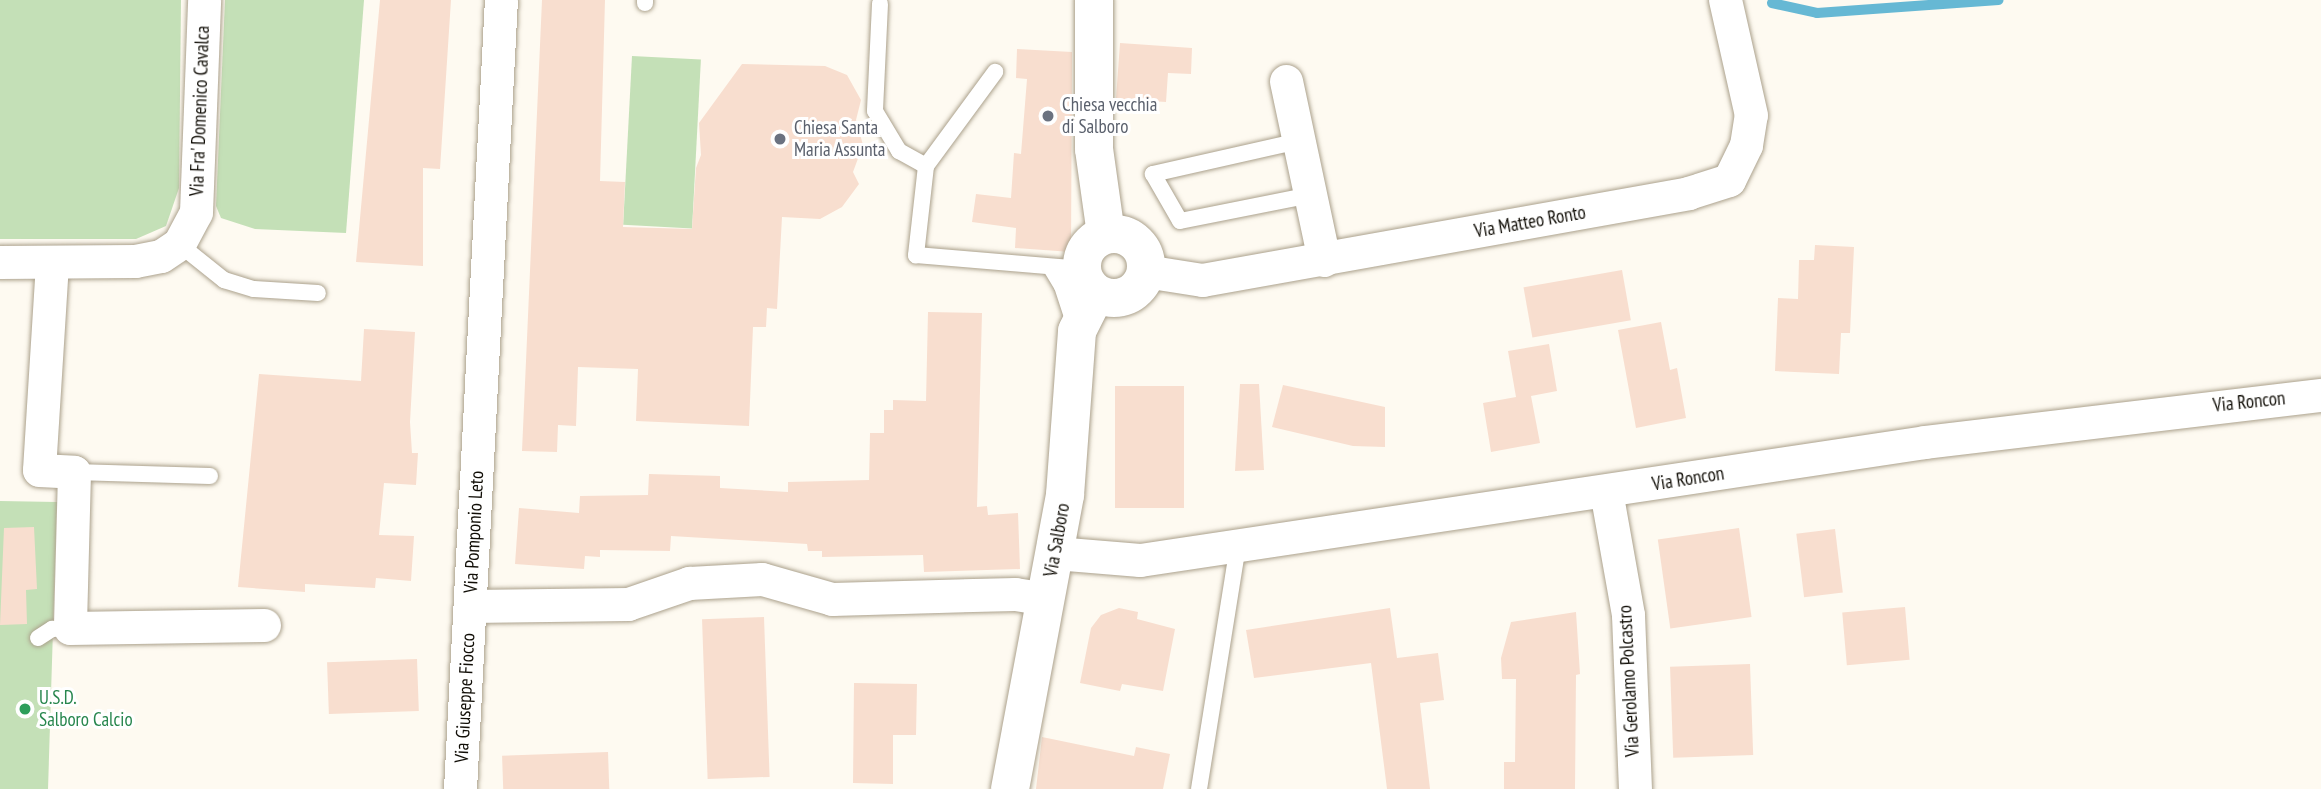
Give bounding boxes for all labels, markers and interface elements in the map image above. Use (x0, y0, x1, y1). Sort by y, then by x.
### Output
street label: Via Fra' Domenico Cavalca (186, 25, 214, 197)
place label: Chiesa vecchia di Salboro (1062, 94, 1157, 138)
marker: Chiesa vecchia di Salboro (1040, 108, 1056, 124)
place label: Chiesa Santa Maria Assunta (794, 117, 886, 161)
marker: Chiesa Santa Maria Assunta (772, 131, 788, 147)
street label: Via Matteo Ronto (1473, 201, 1587, 243)
street label: Via Roncon (2212, 387, 2286, 417)
street label: Via Roncon (1650, 462, 1726, 496)
street label: Via Pomponio Leto (459, 470, 489, 594)
street label: Via Salboro (1039, 501, 1075, 579)
street label: Via Gerolamo Polcastro (1614, 605, 1644, 757)
street label: Via Giuseppe Fiocco (450, 632, 480, 764)
place label: U.S.D. Salboro Calcio (39, 687, 133, 731)
marker: U.S.D. Salboro Calcio (17, 701, 33, 717)

